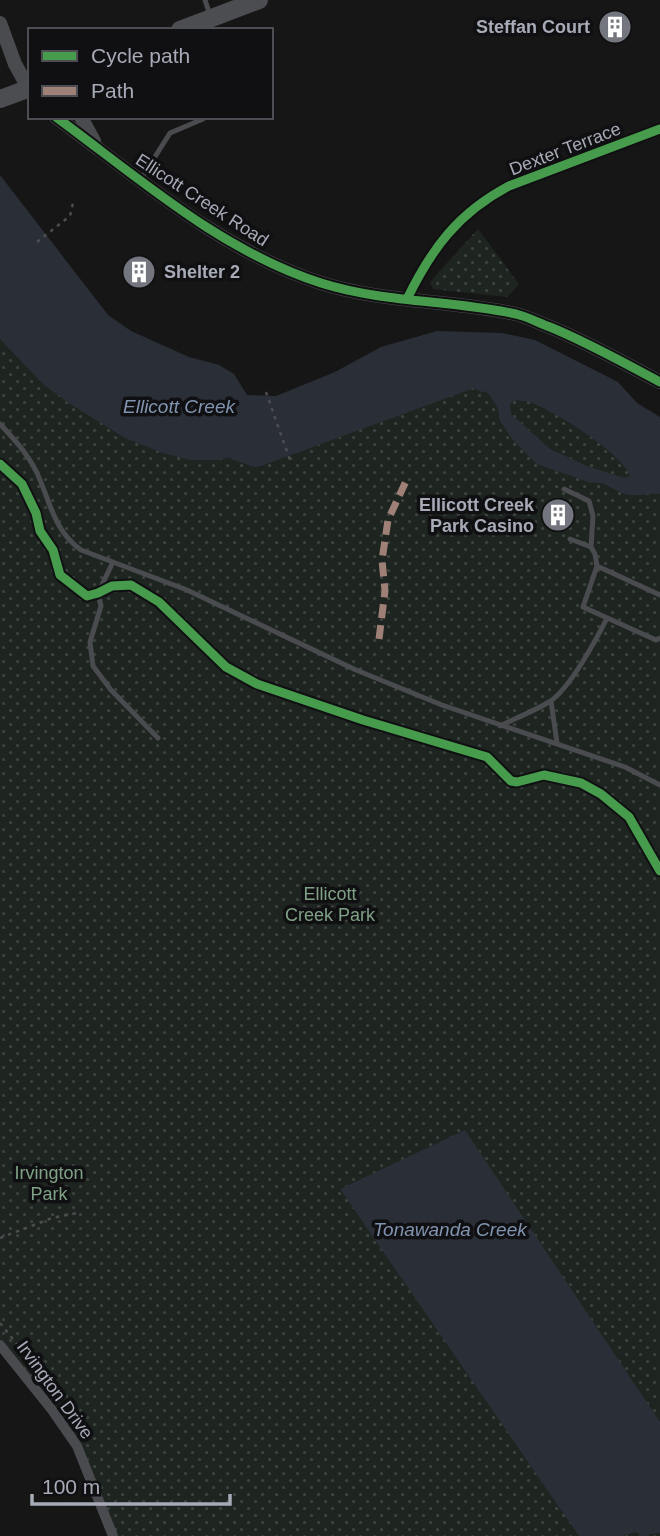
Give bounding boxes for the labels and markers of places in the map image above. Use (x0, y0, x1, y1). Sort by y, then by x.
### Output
building icon: Steffan Court (596, 8, 634, 46)
place label: Steffan Court (476, 17, 590, 37)
building icon: Shelter 2 (120, 253, 158, 291)
place label: Shelter 2 (164, 262, 240, 282)
place label: Ellicott Creek Park Casino (419, 495, 535, 536)
building icon: Ellicott Creek Park Casino (539, 496, 577, 534)

